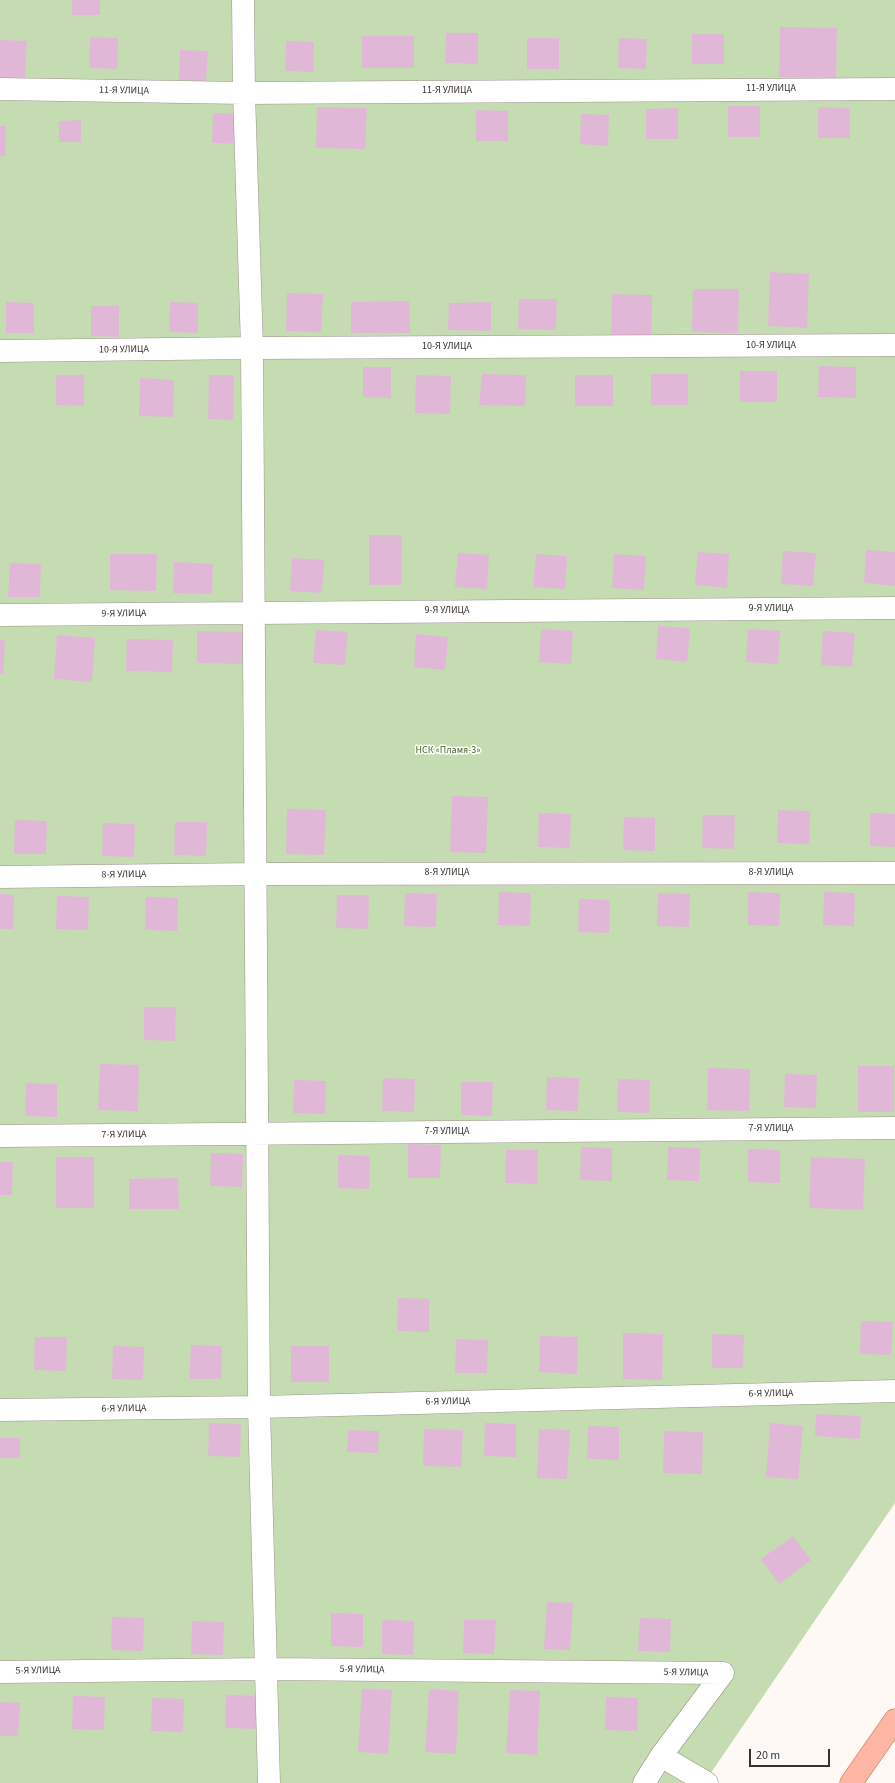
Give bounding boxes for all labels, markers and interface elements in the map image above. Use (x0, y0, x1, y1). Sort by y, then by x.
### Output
street label: 11-Я УЛИЦА (746, 83, 796, 95)
street label: 11-Я УЛИЦА (99, 85, 149, 97)
street label: 11-Я УЛИЦА (422, 85, 472, 97)
street label: 10-Я УЛИЦА (746, 340, 796, 352)
street label: 10-Я УЛИЦА (422, 341, 472, 353)
street label: 10-Я УЛИЦА (99, 344, 149, 356)
street label: 9-Я УЛИЦА (749, 603, 793, 615)
street label: 9-Я УЛИЦА (425, 605, 469, 617)
street label: 9-Я УЛИЦА (101, 608, 147, 620)
park label: НСК «Пламя-3» (416, 745, 480, 757)
street label: 8-Я УЛИЦА (425, 867, 469, 879)
street label: 8-Я УЛИЦА (749, 867, 793, 879)
street label: 8-Я УЛИЦА (101, 869, 147, 881)
street label: 7-Я УЛИЦА (749, 1123, 793, 1135)
street label: 7-Я УЛИЦА (425, 1126, 469, 1138)
street label: 7-Я УЛИЦА (101, 1129, 147, 1141)
street label: 6-Я УЛИЦА (748, 1388, 794, 1400)
street label: 6-Я УЛИЦА (425, 1396, 471, 1408)
street label: 6-Я УЛИЦА (101, 1403, 147, 1415)
street label: 5-Я УЛИЦА (339, 1664, 385, 1676)
street label: 5-Я УЛИЦА (15, 1665, 61, 1677)
street label: 5-Я УЛИЦА (663, 1667, 709, 1679)
scale bar (751, 1741, 832, 1767)
text: 20 m (756, 1747, 780, 1764)

